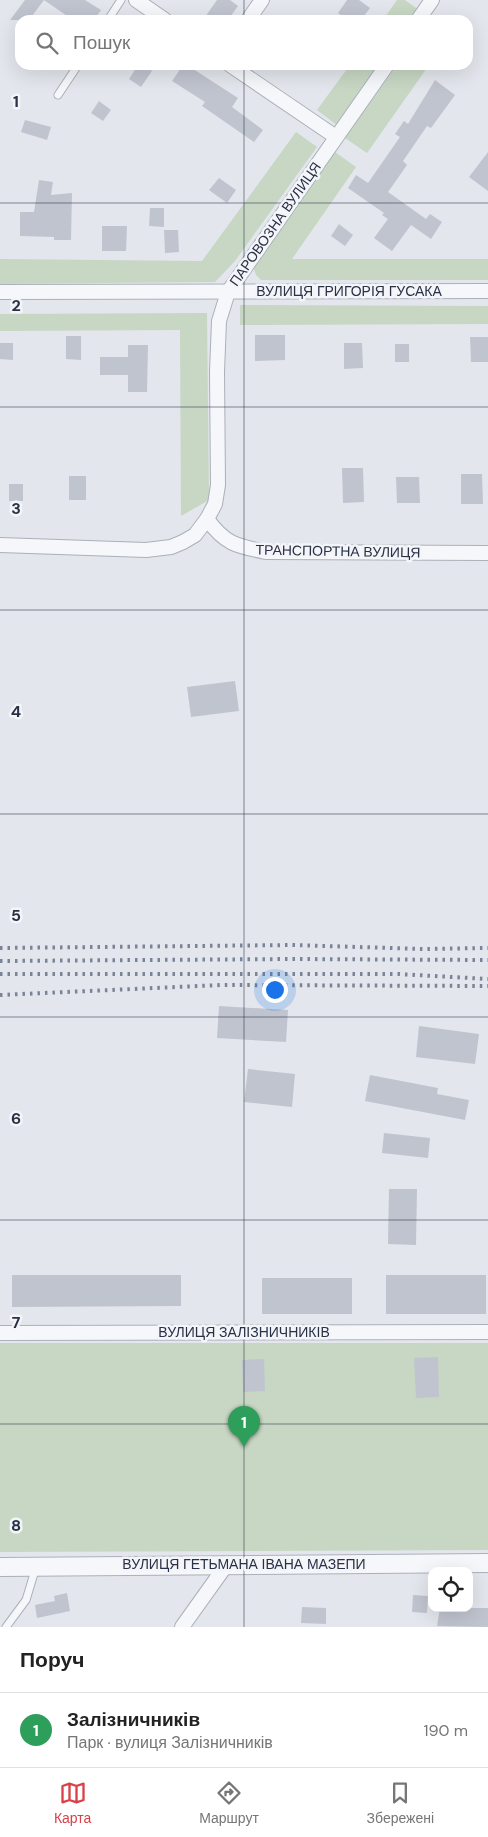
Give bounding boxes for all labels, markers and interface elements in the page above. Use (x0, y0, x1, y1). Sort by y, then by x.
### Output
search box (15, 15, 473, 70)
icon: search (33, 29, 61, 57)
text: Пошук (73, 30, 130, 55)
text: 1 (13, 91, 19, 112)
street label: ПАРОВОЗНА ВУЛИЦЯ (225, 158, 325, 290)
street label: ВУЛИЦЯ ГРИГОРІЯ ГУСАКА (256, 282, 442, 300)
text: 2 (11, 295, 21, 316)
text: 3 (11, 498, 21, 519)
street label: ТРАНСПОРТНА ВУЛИЦЯ (255, 541, 421, 561)
text: 4 (11, 701, 21, 722)
text: 5 (11, 905, 21, 926)
your location (262, 977, 288, 1003)
text: 6 (11, 1108, 21, 1129)
text: 7 (12, 1312, 21, 1333)
street label: ВУЛИЦЯ ЗАЛІЗНИЧНИКІВ (158, 1323, 330, 1341)
pin: 1 (228, 1406, 260, 1447)
text: 8 (11, 1515, 21, 1536)
street label: ВУЛИЦЯ ГЕТЬМАНА ІВАНА МАЗЕПИ (122, 1555, 366, 1573)
map controls (428, 1567, 473, 1612)
button: locate (428, 1567, 473, 1612)
text: Поруч (20, 1646, 84, 1674)
text: Залізничників (67, 1707, 200, 1732)
text: 1 (33, 1720, 39, 1741)
text: 190 m (424, 1720, 468, 1741)
text: Парк · вулиця Залізничників (67, 1732, 273, 1753)
tab: Карта (54, 1779, 91, 1827)
tab: Маршрут (199, 1779, 259, 1827)
tab: Збережені (367, 1779, 434, 1827)

